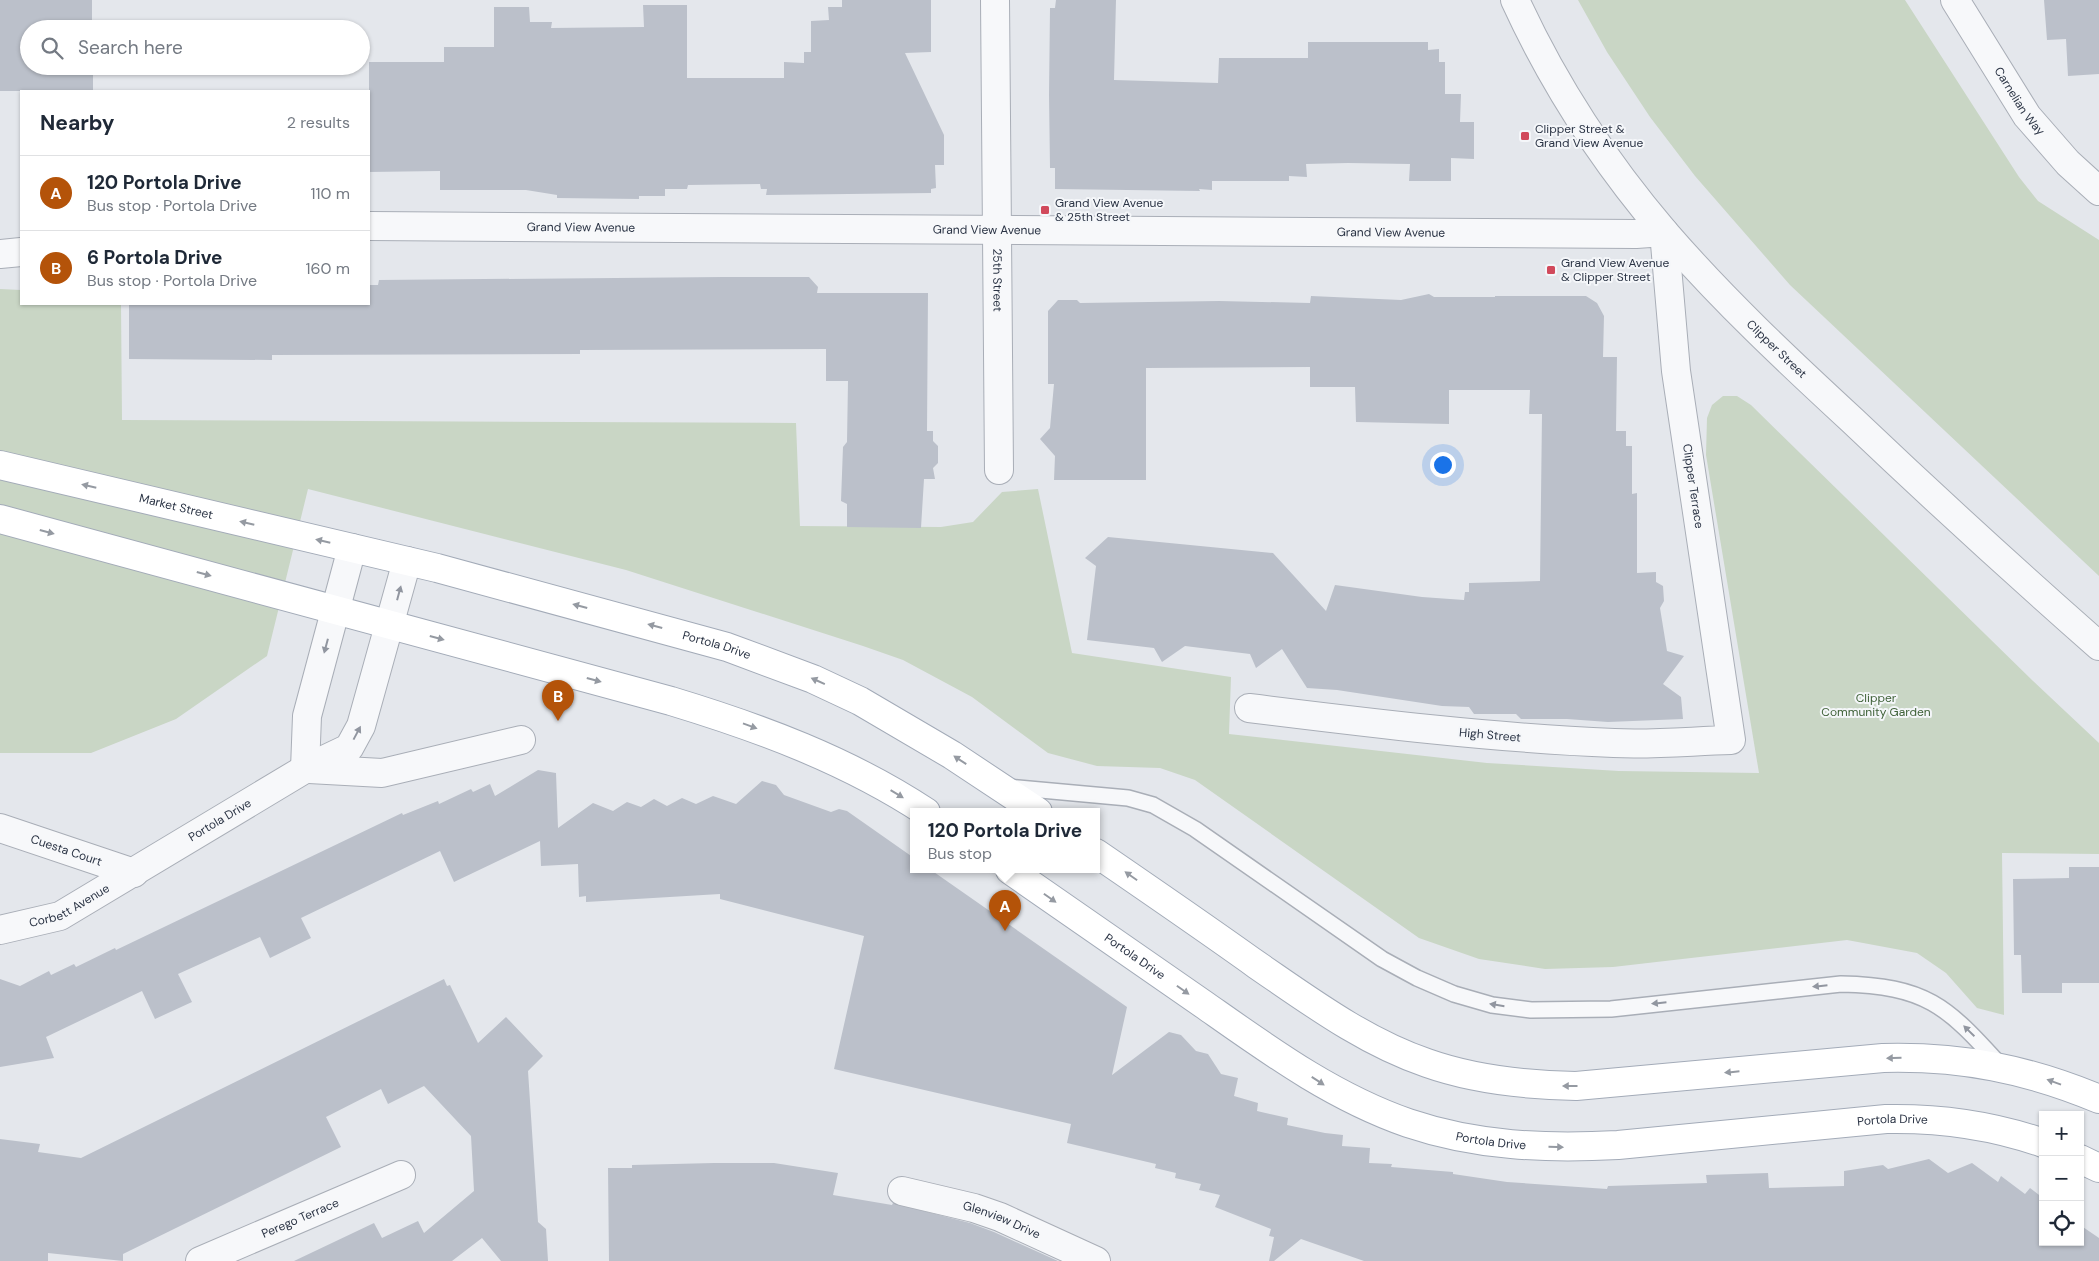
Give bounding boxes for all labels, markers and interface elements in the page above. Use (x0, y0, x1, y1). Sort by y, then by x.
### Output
search box (20, 20, 370, 75)
icon: search (38, 34, 66, 62)
text: Search here (78, 35, 183, 60)
street label: Carnelian Way (1990, 64, 2049, 139)
text: Nearby (40, 109, 114, 137)
text: 2 results (287, 112, 350, 133)
place label: Clipper Street & Grand View Avenue (1535, 121, 1643, 151)
marker: Clipper Street & Grand View Avenue (1519, 130, 1531, 142)
text: 120 Portola Drive (87, 170, 242, 195)
text: A (50, 183, 62, 204)
text: 110 m (311, 183, 350, 204)
text: Bus stop · Portola Drive (87, 195, 257, 216)
place label: Grand View Avenue & 25th Street (1055, 195, 1163, 225)
marker: Grand View Avenue & 25th Street (1039, 204, 1051, 216)
street label: Grand View Avenue (527, 219, 635, 236)
street label: Grand View Avenue (933, 222, 1041, 238)
street label: Grand View Avenue (1337, 224, 1445, 241)
text: 6 Portola Drive (87, 245, 222, 270)
street label: 25th Street (989, 248, 1006, 312)
place label: Grand View Avenue & Clipper Street (1561, 255, 1669, 285)
text: B (51, 258, 61, 279)
text: 160 m (306, 258, 350, 279)
marker: Grand View Avenue & Clipper Street (1545, 264, 1557, 276)
text: Bus stop · Portola Drive (87, 270, 257, 291)
street label: Clipper Street (1743, 316, 1810, 382)
street label: Clipper Terrace (1679, 443, 1707, 530)
your location (1430, 452, 1456, 478)
one-way arrow (81, 482, 96, 490)
street label: Market Street (138, 490, 215, 523)
one-way arrow (239, 519, 254, 527)
one-way arrow (40, 528, 55, 536)
one-way arrow (316, 537, 331, 545)
one-way arrow (196, 571, 211, 579)
one-way arrow (395, 585, 403, 600)
one-way arrow (572, 602, 587, 610)
one-way arrow (648, 622, 663, 630)
street label: Portola Drive (681, 627, 753, 663)
one-way arrow (429, 634, 444, 642)
one-way arrow (321, 638, 329, 653)
one-way arrow (586, 677, 601, 685)
one-way arrow (811, 677, 825, 685)
pin: B (542, 680, 574, 721)
park label: Clipper Community Garden (1821, 690, 1931, 720)
one-way arrow (742, 723, 757, 730)
street label: High Street (1458, 724, 1522, 746)
one-way arrow (353, 725, 361, 740)
one-way arrow (954, 755, 967, 765)
one-way arrow (890, 790, 903, 799)
street label: Portola Drive (185, 795, 254, 845)
popup (910, 808, 1100, 873)
text: 120 Portola Drive (928, 818, 1082, 843)
street label: Cuesta Court (29, 831, 104, 870)
text: Bus stop (928, 843, 992, 864)
one-way arrow (1124, 871, 1137, 881)
street label: Corbett Avenue (27, 880, 113, 931)
pin: A (989, 890, 1021, 931)
one-way arrow (1043, 893, 1056, 903)
street label: Portola Drive (1101, 930, 1169, 983)
one-way arrow (1812, 983, 1828, 991)
one-way arrow (1176, 985, 1190, 995)
one-way arrow (1650, 1000, 1666, 1008)
one-way arrow (1488, 1001, 1504, 1009)
one-way arrow (1964, 1025, 1976, 1037)
one-way arrow (1886, 1054, 1902, 1062)
one-way arrow (1724, 1068, 1740, 1076)
one-way arrow (1311, 1077, 1324, 1086)
one-way arrow (2046, 1078, 2061, 1085)
one-way arrow (1562, 1082, 1578, 1090)
street label: Portola Drive (1856, 1111, 1928, 1130)
map controls (2039, 1111, 2084, 1246)
button: + (2039, 1111, 2084, 1156)
street label: Portola Drive (1454, 1128, 1527, 1153)
one-way arrow (1548, 1143, 1564, 1151)
button: − (2039, 1156, 2084, 1201)
street label: Perego Terrace (259, 1194, 342, 1242)
street label: Glenview Drive (961, 1198, 1043, 1242)
button: locate (2039, 1201, 2084, 1246)

